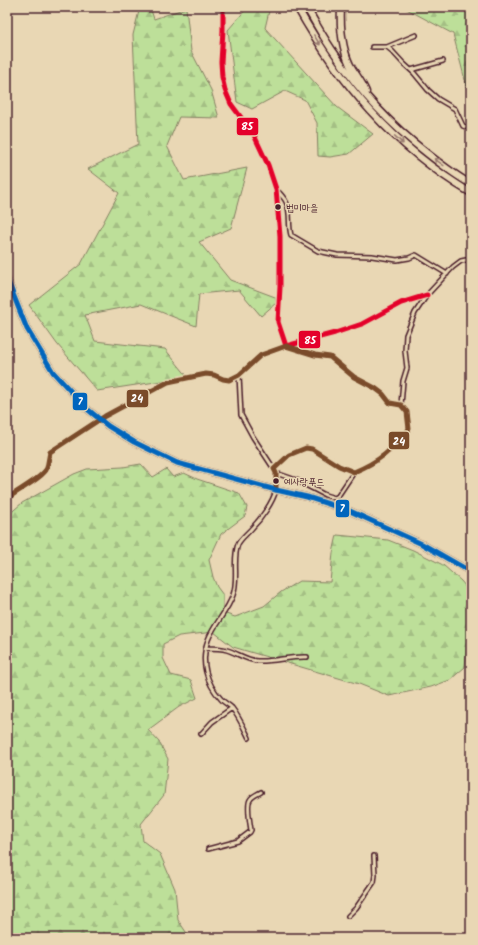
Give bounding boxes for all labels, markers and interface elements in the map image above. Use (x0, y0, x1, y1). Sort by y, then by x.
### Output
one-way arrow (313, 34, 321, 45)
line badge: 85 (236, 117, 259, 136)
text: 85 (241, 118, 254, 136)
one-way arrow (394, 136, 404, 145)
one-way arrow (433, 158, 444, 166)
place label: 법미마을 (286, 200, 318, 216)
marker: 법미마을 (273, 202, 283, 212)
line badge: 85 (298, 330, 321, 349)
text: 85 (304, 332, 317, 350)
line badge: 24 (126, 389, 149, 408)
text: 24 (131, 390, 143, 408)
line badge: 7 (72, 392, 88, 411)
text: 7 (77, 393, 83, 411)
line badge: 24 (388, 431, 410, 450)
text: 24 (393, 433, 405, 451)
place label: 예사랑푸드 (284, 474, 324, 490)
marker: 예사랑푸드 (271, 476, 281, 486)
line badge: 7 (335, 499, 350, 518)
text: 7 (339, 500, 345, 518)

